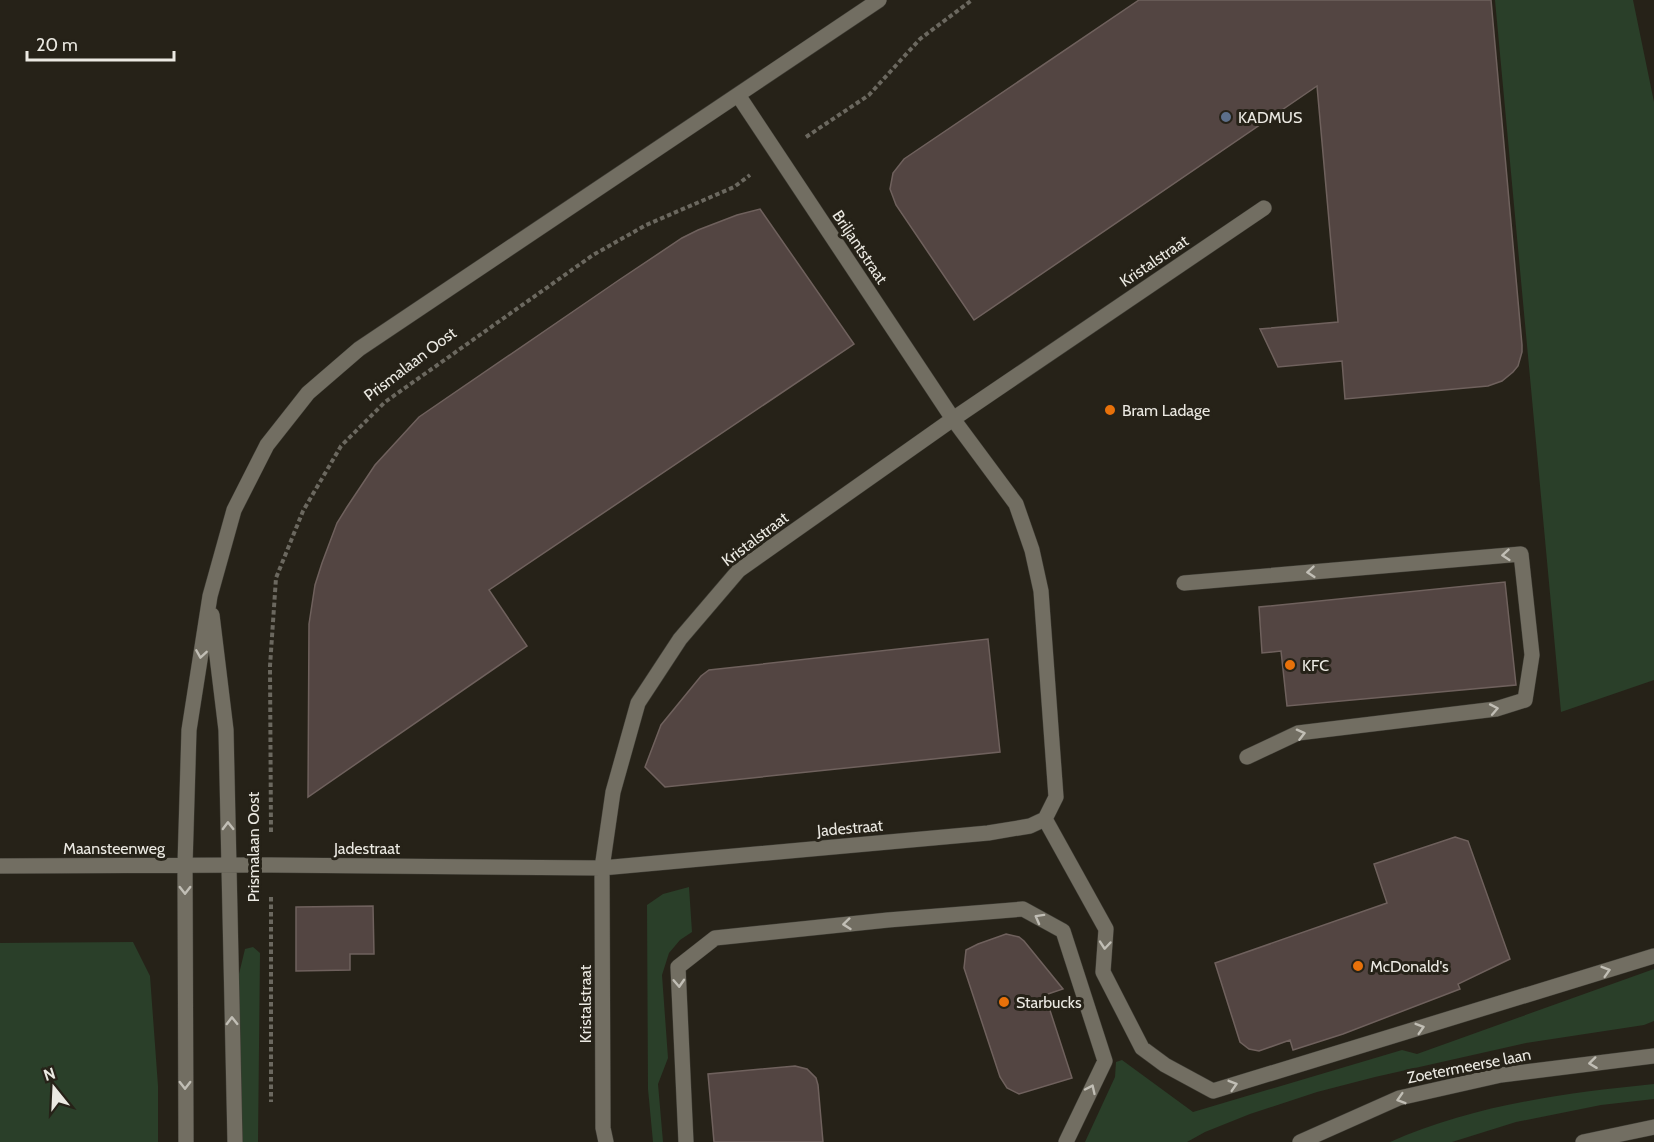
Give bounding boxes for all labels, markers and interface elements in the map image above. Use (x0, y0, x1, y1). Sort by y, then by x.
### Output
scale bar (27, 24, 174, 62)
text: 20 m (36, 34, 78, 56)
place label: KADMUS (1238, 108, 1302, 127)
marker: KADMUS (1219, 110, 1233, 124)
street label: Briljantstraat (828, 207, 892, 288)
street label: Kristalstraat (1116, 231, 1192, 291)
street label: Prismalaan Oost (360, 323, 460, 405)
place label: Bram Ladage (1122, 401, 1210, 420)
marker: Bram Ladage (1103, 403, 1117, 417)
street label: Kristalstraat (718, 507, 793, 570)
one-way arrow (1501, 548, 1510, 561)
one-way arrow (1307, 565, 1316, 578)
one-way arrow (195, 650, 207, 659)
place label: KFC (1302, 656, 1329, 675)
marker: KFC (1283, 658, 1297, 672)
one-way arrow (1489, 703, 1499, 716)
one-way arrow (1296, 729, 1306, 742)
street label: Prismalaan Oost (244, 791, 263, 902)
street label: Jadestraat (815, 816, 884, 840)
one-way arrow (222, 821, 234, 830)
street label: Maansteenweg (63, 839, 166, 858)
street label: Jadestraat (333, 839, 401, 858)
one-way arrow (179, 886, 191, 895)
one-way arrow (1035, 914, 1045, 925)
one-way arrow (842, 917, 851, 930)
one-way arrow (1099, 941, 1112, 950)
place label: McDonald's (1370, 957, 1449, 976)
marker: McDonald's (1351, 959, 1365, 973)
street label: Kristalstraat (576, 964, 595, 1043)
one-way arrow (1600, 966, 1611, 978)
one-way arrow (672, 978, 685, 987)
place label: Starbucks (1016, 993, 1082, 1012)
marker: Starbucks (997, 995, 1011, 1009)
one-way arrow (226, 1016, 238, 1025)
one-way arrow (1414, 1023, 1424, 1035)
street label: Zoetermeerse laan (1405, 1045, 1533, 1087)
one-way arrow (1588, 1057, 1597, 1069)
north arrow (24, 1058, 84, 1118)
text: N (41, 1063, 58, 1085)
one-way arrow (1227, 1080, 1238, 1092)
one-way arrow (179, 1081, 191, 1090)
one-way arrow (1084, 1085, 1096, 1096)
one-way arrow (1396, 1092, 1407, 1104)

